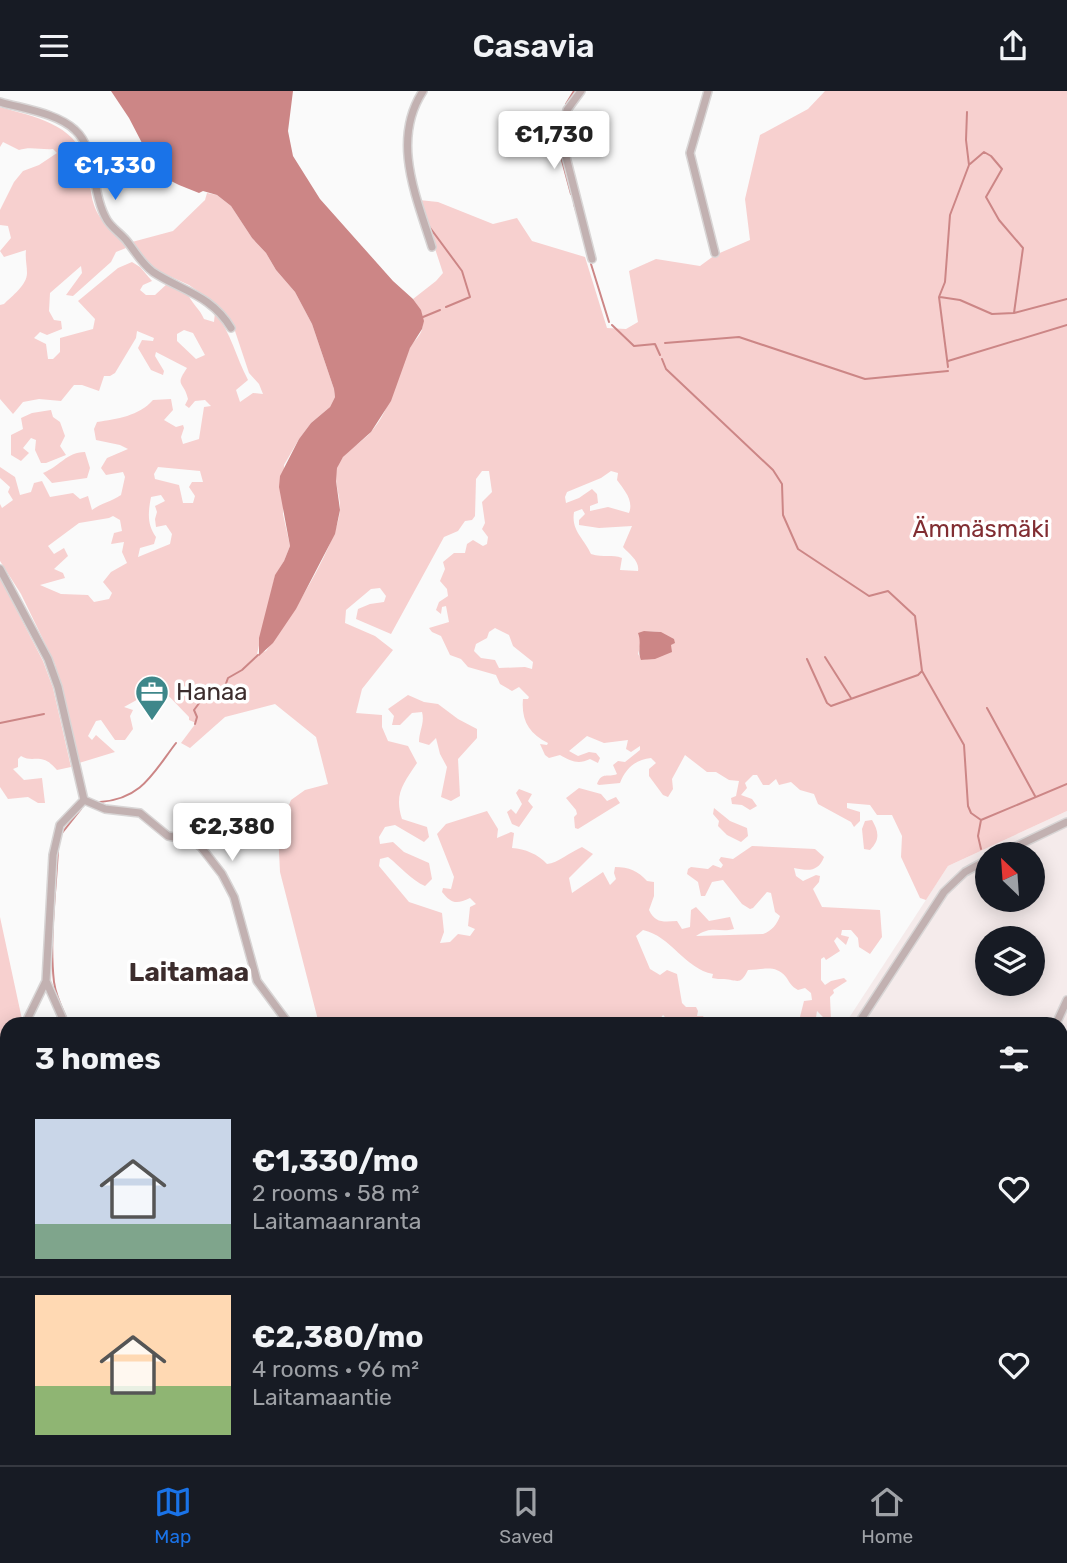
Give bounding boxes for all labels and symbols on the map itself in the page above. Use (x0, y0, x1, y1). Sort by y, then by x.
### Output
pin: €1,730 (497, 111, 611, 171)
pin: €1,330 (58, 143, 172, 202)
park label: Ämmäsmäki (912, 515, 1050, 543)
office icon: Hanaa (133, 673, 171, 722)
place label: Hanaa (176, 678, 247, 706)
pin: €2,380 (175, 803, 289, 863)
north arrow (975, 842, 1045, 912)
district label: Laitamaa (129, 957, 249, 988)

